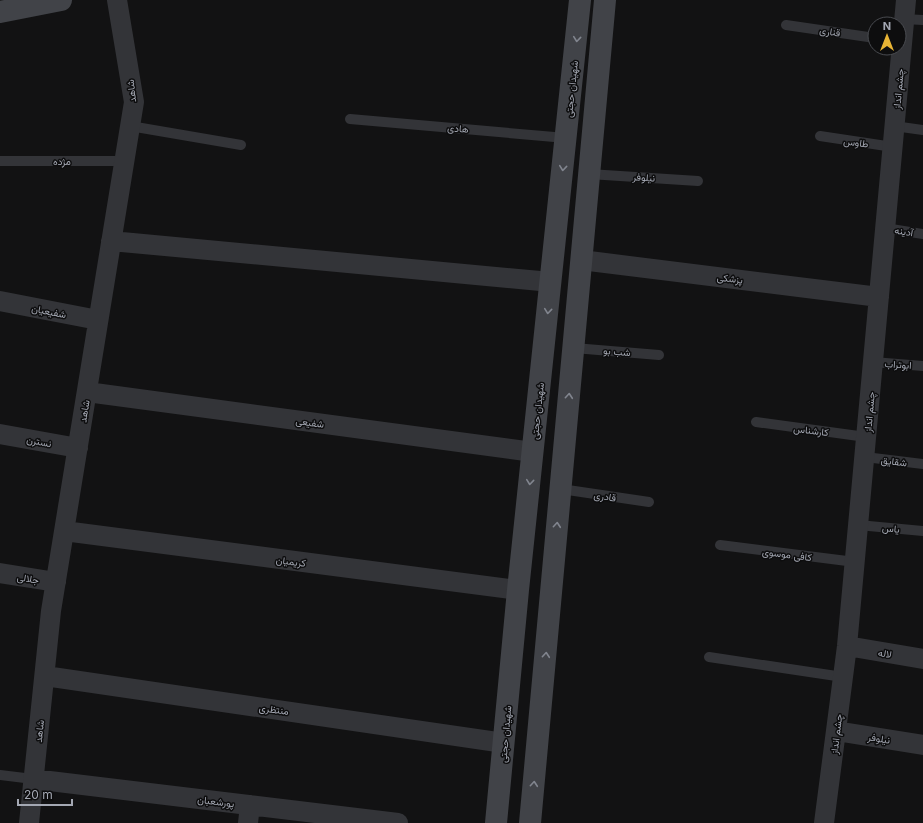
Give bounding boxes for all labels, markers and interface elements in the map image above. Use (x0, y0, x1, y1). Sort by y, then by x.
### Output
north arrow (867, 16, 907, 56)
text: N (883, 19, 891, 33)
street label: قناری (819, 23, 842, 40)
one-way arrow (572, 36, 581, 42)
street label: شهیدان حجتی (562, 60, 581, 118)
street label: چشم انداز (890, 68, 908, 111)
street label: شاهد (124, 79, 138, 103)
street label: هادی (447, 121, 469, 136)
street label: طاوس (842, 134, 870, 151)
street label: مژده (53, 155, 71, 168)
one-way arrow (559, 165, 568, 171)
street label: نیلوفر (631, 170, 656, 185)
street label: آدینه (894, 224, 915, 239)
street label: پزشکی (716, 270, 744, 288)
street label: شفیعیان (30, 302, 68, 321)
one-way arrow (543, 308, 552, 314)
street label: شب بو (603, 344, 631, 359)
street label: ابوتراب (884, 357, 912, 372)
street label: شهیدان حجتی (528, 382, 547, 440)
street label: چشم انداز (861, 391, 879, 434)
one-way arrow (565, 393, 574, 399)
street label: شاهد (76, 399, 92, 423)
street label: شفیعی (295, 414, 325, 431)
street label: کارشناس (793, 422, 830, 439)
street label: نسترن (25, 433, 53, 450)
street label: شقایق (880, 453, 908, 470)
one-way arrow (525, 479, 534, 485)
street label: قادری (593, 488, 617, 505)
street label: یاس (882, 521, 900, 536)
one-way arrow (553, 522, 562, 528)
street label: کافی موسوی (761, 545, 813, 564)
street label: کریمیان (275, 553, 307, 570)
street label: جلالی (16, 570, 40, 587)
street label: لاله (877, 646, 893, 660)
one-way arrow (541, 652, 550, 658)
street label: منتظری (258, 701, 290, 718)
street label: شهیدان حجتی (497, 705, 514, 763)
street label: چشم انداز (827, 713, 846, 756)
street label: شاهد (32, 719, 46, 743)
street label: نیلوفر (866, 730, 891, 747)
scale bar (18, 781, 72, 807)
one-way arrow (529, 781, 538, 787)
text: 20 m (24, 787, 53, 802)
street label: پورشعبان (197, 793, 236, 811)

